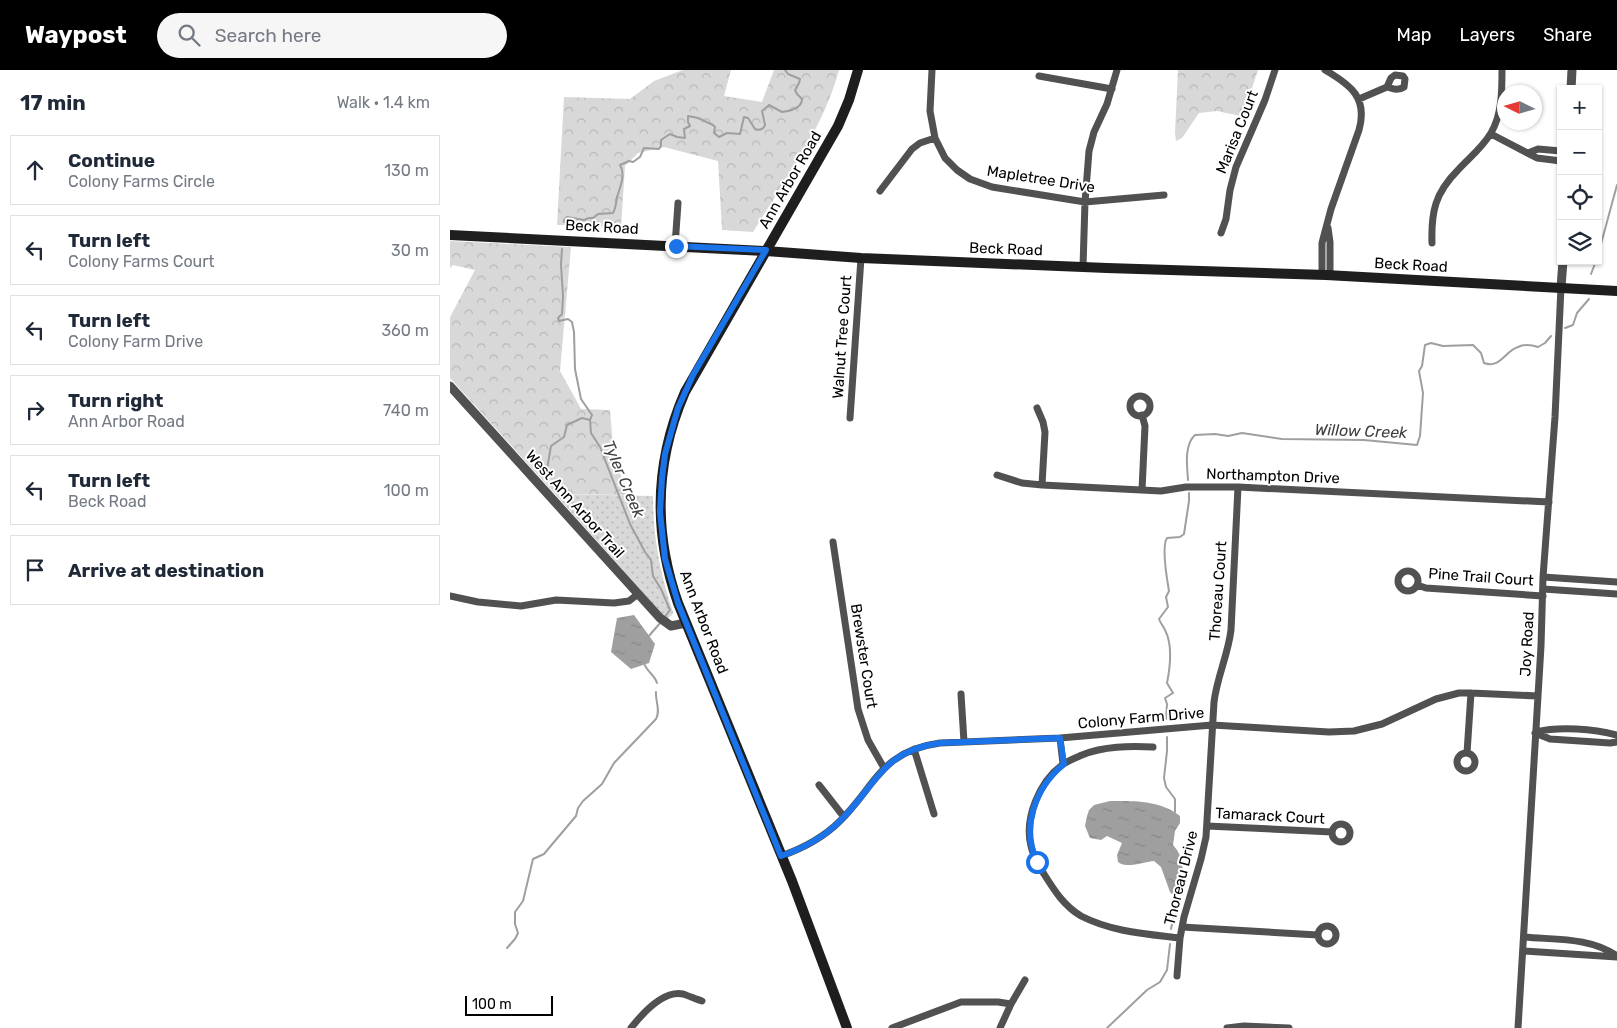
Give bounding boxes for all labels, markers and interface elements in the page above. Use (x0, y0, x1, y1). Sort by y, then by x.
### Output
search box (157, 13, 507, 58)
text: Waypost (25, 21, 127, 49)
icon: search (175, 21, 203, 49)
text: Search here (215, 24, 321, 47)
text: Map (1397, 24, 1432, 46)
text: Layers (1460, 24, 1515, 46)
text: Share (1543, 24, 1592, 46)
north arrow (1497, 85, 1542, 130)
map controls (1557, 85, 1602, 265)
button: + (1557, 85, 1602, 130)
street label: Marisa Court (1212, 88, 1262, 176)
text: 17 min (20, 90, 86, 115)
text: Walk · 1.4 km (337, 93, 430, 112)
street label: Ann Arbor Road (755, 128, 825, 232)
button: − (1557, 130, 1602, 175)
text: Continue (68, 149, 155, 172)
icon: ahead (21, 156, 49, 184)
text: 130 m (384, 161, 429, 180)
street label: Mapletree Drive (986, 162, 1096, 196)
text: Colony Farms Circle (68, 172, 215, 191)
button: locate (1557, 175, 1602, 220)
street label: Beck Road (565, 216, 639, 238)
button: layers (1557, 220, 1602, 265)
text: Turn left (68, 229, 150, 252)
route end (665, 235, 688, 258)
icon: left (21, 236, 49, 264)
street label: Beck Road (969, 239, 1043, 259)
text: 30 m (391, 241, 429, 260)
text: Colony Farms Court (68, 252, 215, 271)
street label: Beck Road (1374, 254, 1448, 276)
street label: Walnut Tree Court (829, 275, 855, 399)
text: Turn left (68, 309, 150, 332)
icon: left (21, 316, 49, 344)
text: 360 m (381, 321, 429, 340)
text: Colony Farm Drive (68, 332, 203, 351)
text: Turn right (68, 389, 163, 412)
icon: right (21, 396, 49, 424)
text: 740 m (383, 401, 429, 420)
text: Ann Arbor Road (68, 412, 185, 431)
water label: Willow Creek (1314, 420, 1408, 442)
water label: Tyler Creek (599, 437, 649, 521)
street label: West Ann Arbor Trail (522, 446, 628, 562)
street label: Northampton Drive (1206, 465, 1340, 487)
text: Turn left (68, 469, 150, 492)
icon: left (21, 476, 49, 504)
text: 100 m (384, 481, 429, 500)
text: Beck Road (68, 492, 146, 511)
street label: Thoreau Court (1206, 540, 1230, 642)
icon: arrive (21, 556, 49, 584)
text: Arrive at destination (68, 559, 264, 582)
street label: Pine Trail Court (1428, 564, 1534, 590)
street label: Ann Arbor Road (676, 568, 732, 676)
street label: Brewster Court (847, 602, 881, 710)
street label: Joy Road (1516, 611, 1538, 677)
street label: Colony Farm Drive (1077, 704, 1205, 732)
street label: Tamarack Court (1215, 804, 1325, 828)
street label: Thoreau Drive (1161, 829, 1201, 927)
route start (1026, 851, 1049, 874)
scale bar (465, 993, 552, 1016)
text: 100 m (472, 996, 512, 1013)

